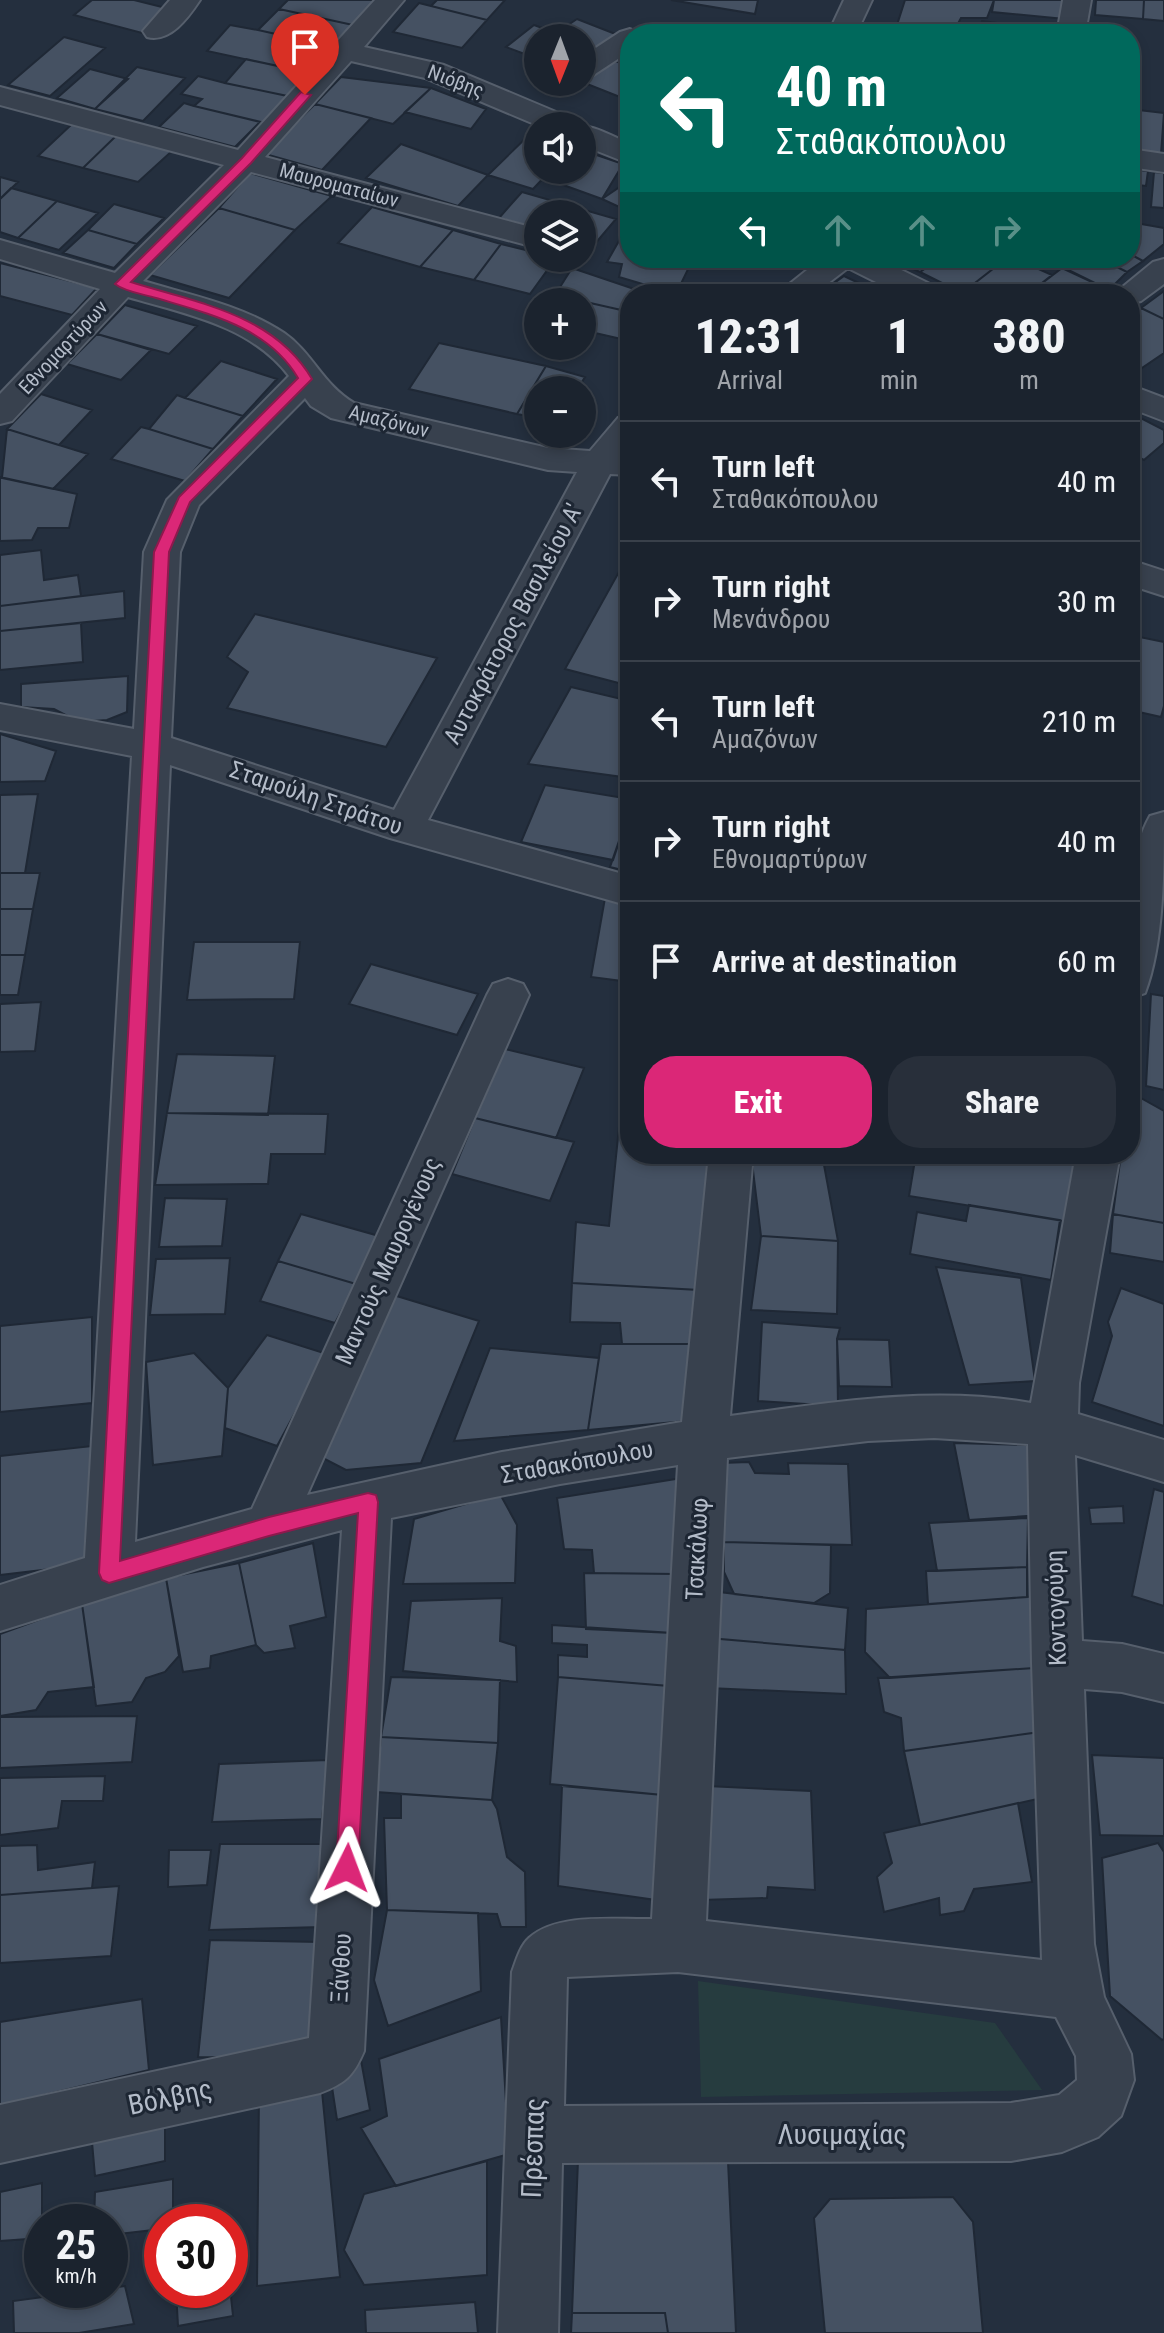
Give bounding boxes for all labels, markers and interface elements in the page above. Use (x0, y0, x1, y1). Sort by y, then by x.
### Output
pin (271, 13, 339, 95)
north arrow (524, 24, 596, 96)
map controls (524, 24, 596, 448)
icon: arrive (283, 25, 327, 69)
text: 40 m (776, 54, 887, 120)
icon: left (644, 56, 748, 160)
street label: Νιόβης (425, 59, 487, 103)
button: sound (524, 112, 596, 184)
text: Σταθακόπουλου (776, 121, 1007, 163)
street label: Μαυροματαίων (277, 158, 401, 213)
button: layers (524, 200, 596, 272)
icon: left (732, 208, 776, 252)
icon: ahead (816, 208, 860, 252)
icon: ahead (900, 208, 944, 252)
icon: right (984, 208, 1028, 252)
button: + (524, 288, 596, 360)
street label: Εθνομαρτύρων (13, 295, 113, 399)
text: 12:31 (694, 308, 806, 365)
text: 1 (887, 308, 911, 365)
text: 380 (992, 308, 1066, 365)
text: Arrival (717, 365, 783, 395)
text: min (880, 365, 918, 395)
text: m (1019, 365, 1039, 395)
button: − (524, 376, 596, 448)
street label: Αμαζόνων (347, 400, 432, 443)
text: Turn left (712, 449, 815, 484)
icon: left (644, 459, 688, 503)
text: 40 m (1057, 464, 1116, 499)
text: Σταθακόπουλου (712, 484, 879, 514)
street label: Αυτοκράτορος Βασιλείου A' (438, 499, 588, 749)
text: Turn right (712, 569, 830, 604)
icon: right (644, 579, 688, 623)
text: 30 m (1057, 584, 1116, 619)
text: Μενάνδρου (712, 604, 830, 634)
text: Turn left (712, 689, 815, 724)
icon: left (644, 699, 688, 743)
text: 210 m (1042, 704, 1116, 739)
text: Αμαζόνων (712, 724, 818, 754)
street label: Σταμούλη Στράτου (226, 755, 406, 841)
text: Turn right (712, 809, 830, 844)
icon: right (644, 819, 688, 863)
text: 40 m (1057, 824, 1116, 859)
text: Εθνομαρτύρων (712, 844, 867, 874)
icon: arrive (644, 939, 688, 983)
text: Arrive at destination (712, 944, 957, 979)
text: 60 m (1057, 944, 1116, 979)
button: Exit (644, 1056, 872, 1148)
button: Share (888, 1056, 1116, 1148)
street label: Μαντούς Μαυρογένους (330, 1153, 446, 1369)
street label: Σταθακόπουλου (499, 1435, 655, 1489)
street label: Τσακάλωφ (680, 1497, 714, 1601)
street label: Κοντογούρη (1040, 1550, 1072, 1666)
position arrow (305, 1826, 389, 1910)
street label: Ξάνθου (325, 1932, 357, 2004)
street label: Βόλβης (125, 2072, 215, 2122)
street label: Πρέσπας (515, 2097, 551, 2199)
street label: Λυσιμαχίας (778, 2118, 906, 2151)
speed limit sign: 30 (144, 2204, 248, 2308)
text: 25 (56, 2222, 96, 2269)
text: km/h (55, 2264, 97, 2288)

